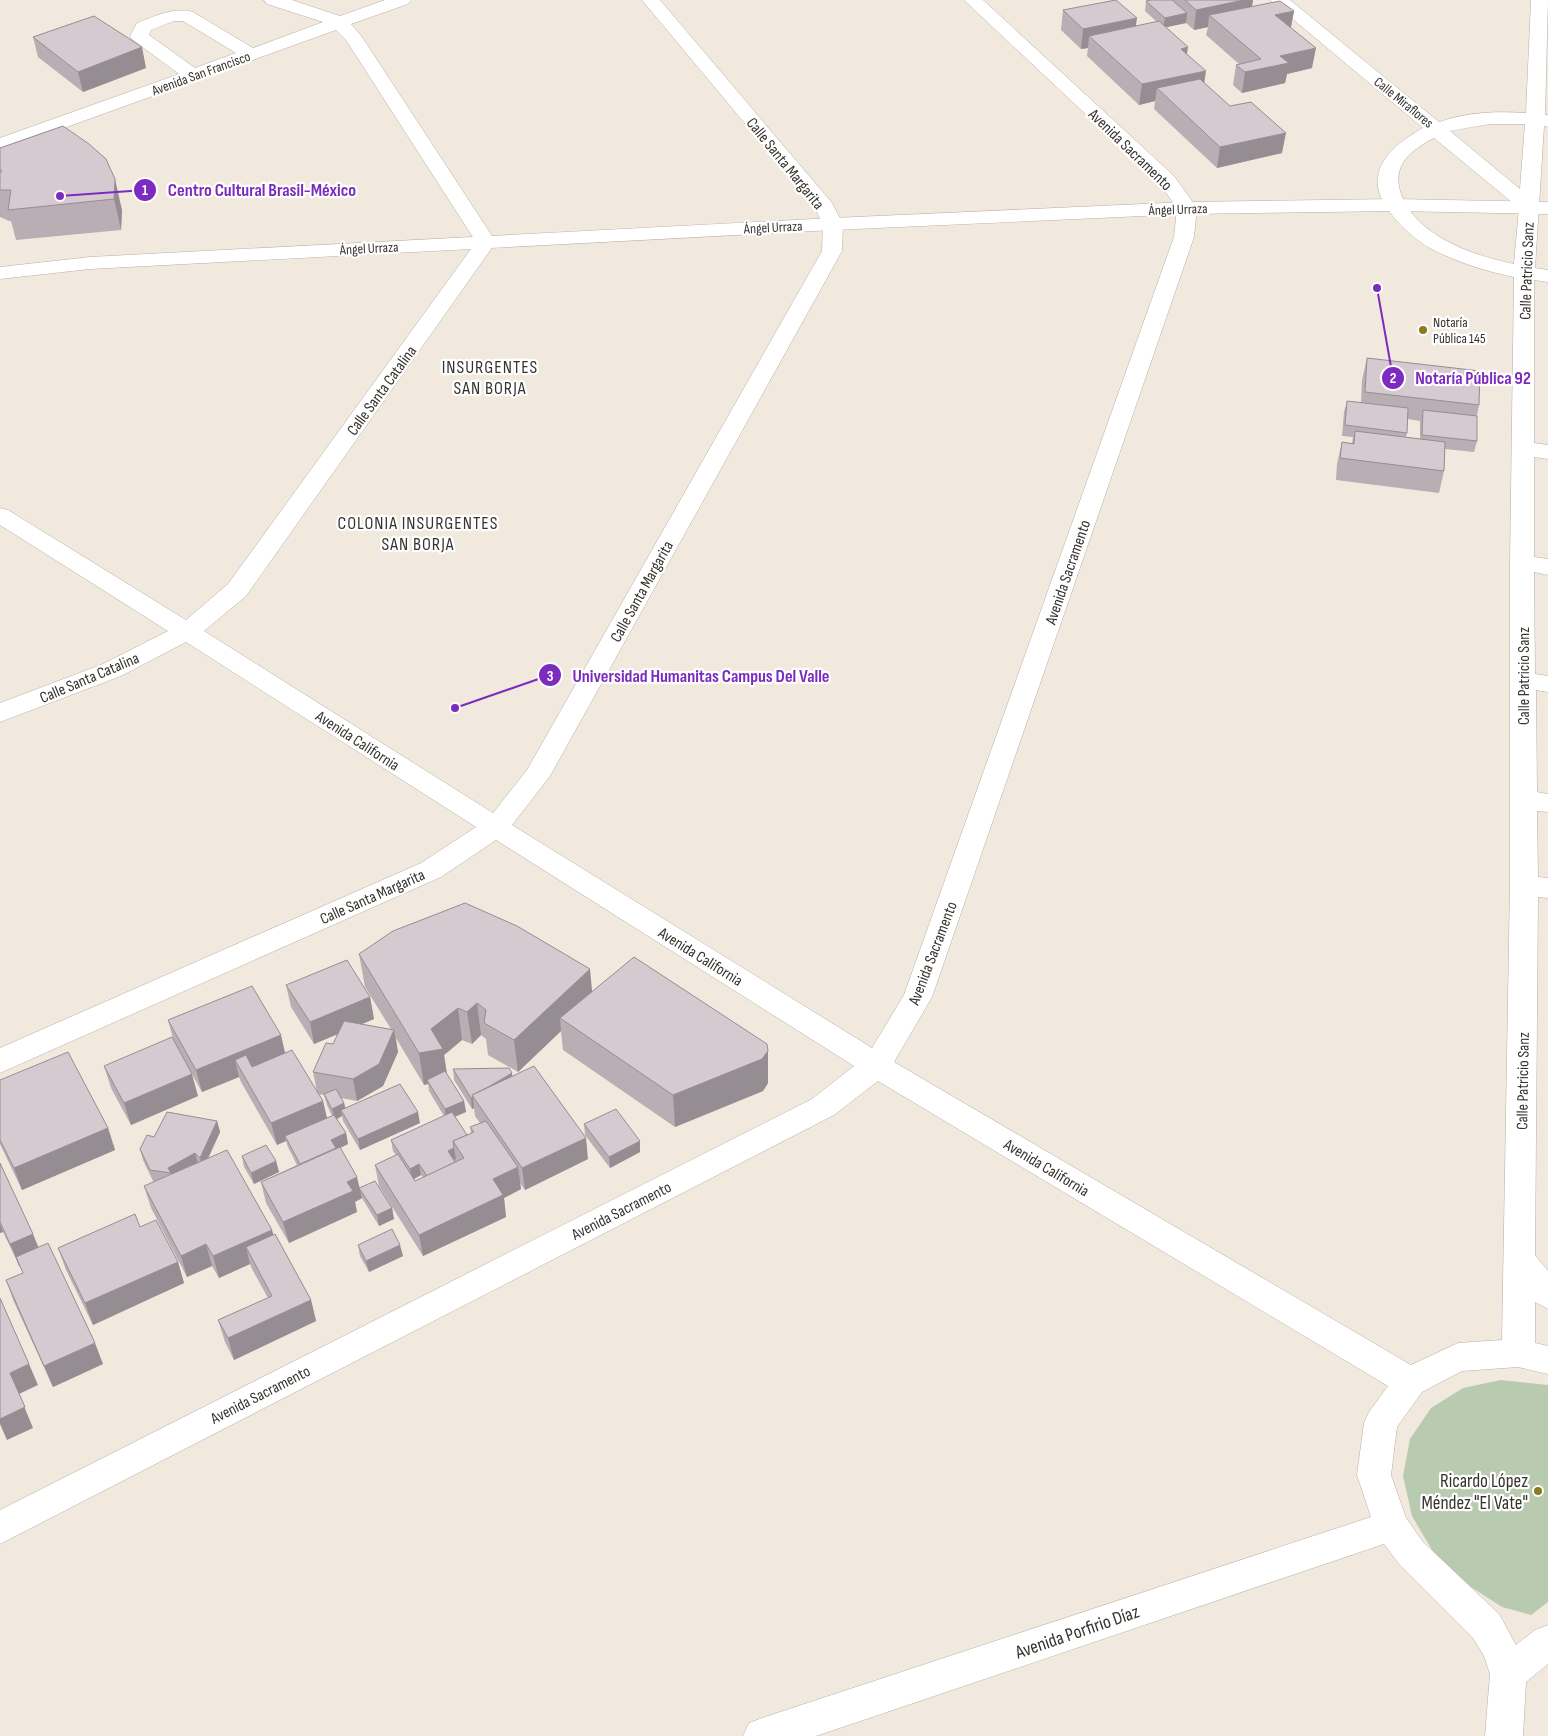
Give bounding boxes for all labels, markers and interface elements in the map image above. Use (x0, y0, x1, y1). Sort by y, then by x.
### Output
street label: Avenida San Francisco (149, 48, 253, 99)
street label: Calle Miraflores (1371, 73, 1437, 131)
street label: Avenida Sacramento (1083, 105, 1176, 195)
street label: Calle Santa Margarita (742, 114, 828, 214)
callout: Centro Cultural Brasil-México (133, 173, 366, 206)
text: Centro Cultural Brasil-México (168, 180, 356, 201)
text: 1 (142, 181, 148, 200)
street label: Ángel Urraza (1147, 200, 1208, 219)
street label: Ángel Urraza (742, 217, 803, 238)
street label: Calle Patricio Sanz (1516, 222, 1539, 320)
street label: Ángel Urraza (338, 238, 399, 259)
place label: Notaría Pública 145 (1433, 314, 1486, 347)
marker: Notaría Pública 145 (1417, 324, 1429, 336)
street label: Calle Santa Catalina (343, 342, 421, 439)
district label: INSURGENTES SAN BORJA (442, 357, 538, 399)
callout: Notaría Pública 92 (1380, 361, 1541, 394)
text: Notaría Pública 92 (1415, 368, 1531, 389)
text: 2 (1390, 369, 1396, 388)
district label: COLONIA INSURGENTES SAN BORJA (338, 513, 498, 555)
street label: Avenida Sacramento (1041, 518, 1095, 628)
street label: Calle Santa Margarita (607, 538, 678, 646)
street label: Calle Patricio Sanz (1515, 627, 1534, 725)
street label: Calle Santa Catalina (37, 649, 142, 708)
callout: Universidad Humanitas Campus Del Valle (538, 659, 840, 692)
text: Universidad Humanitas Campus Del Valle (572, 666, 830, 687)
text: 3 (547, 667, 554, 686)
street label: Avenida California (311, 707, 403, 775)
street label: Calle Santa Margarita (317, 866, 428, 929)
street label: Avenida Sacramento (905, 899, 962, 1009)
street label: Avenida California (654, 923, 746, 991)
street label: Calle Patricio Sanz (1513, 1032, 1534, 1130)
street label: Avenida California (999, 1135, 1092, 1201)
street label: Avenida Sacramento (568, 1178, 675, 1245)
street label: Avenida Sacramento (207, 1362, 314, 1429)
place label: Ricardo López Méndez "El Vate" (1422, 1470, 1528, 1515)
marker: Ricardo López Méndez "El Vate" (1532, 1485, 1544, 1497)
street label: Avenida Porfirio Díaz (1012, 1600, 1143, 1665)

